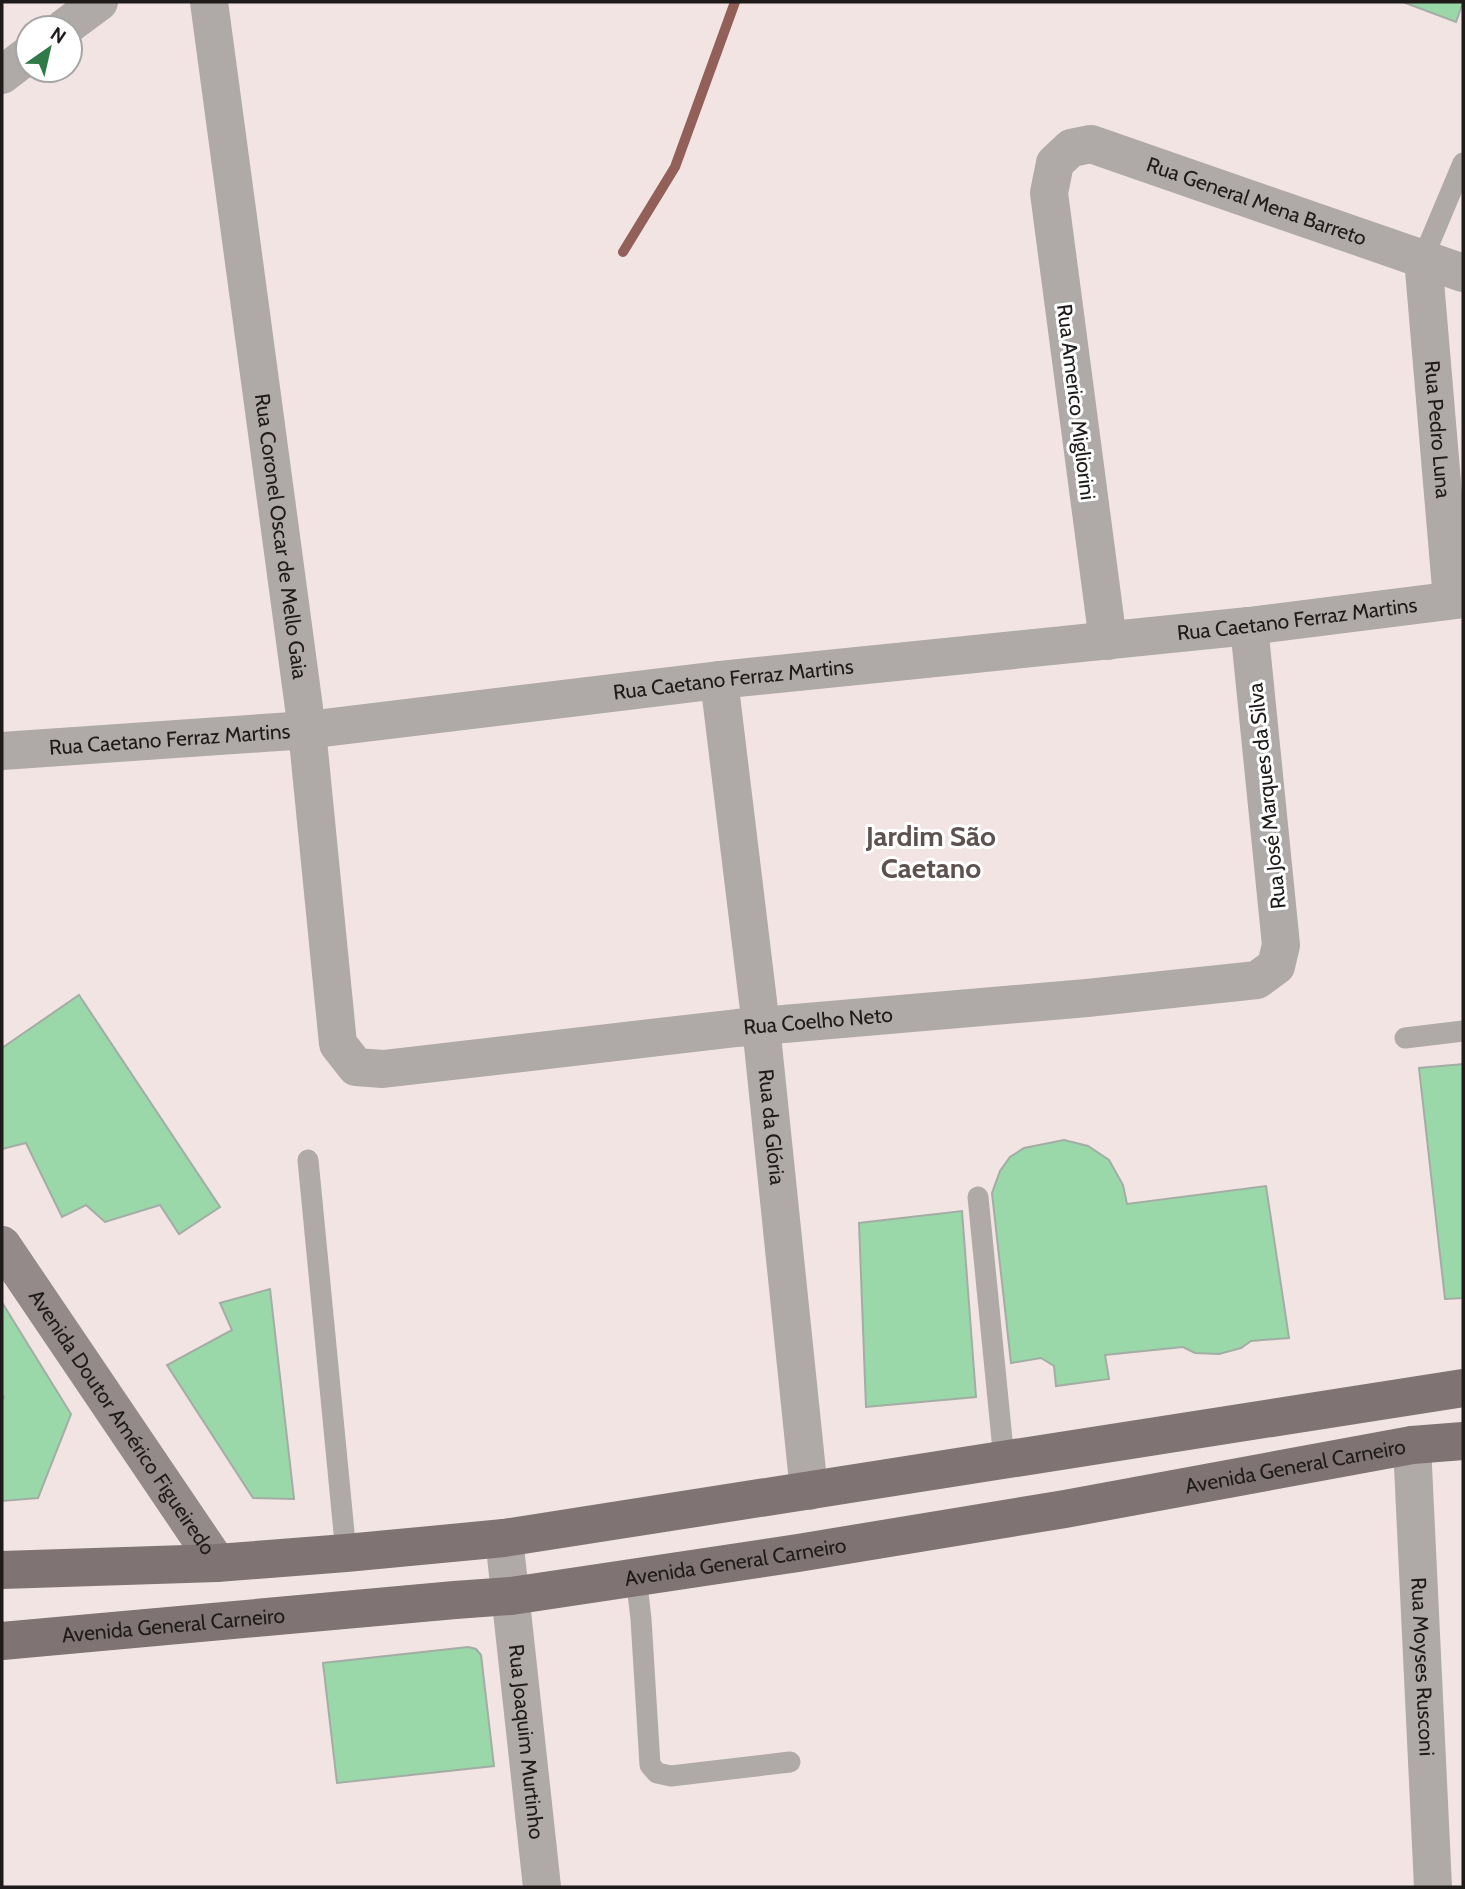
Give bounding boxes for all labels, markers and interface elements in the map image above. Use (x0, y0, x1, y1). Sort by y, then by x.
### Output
north arrow (14, 14, 84, 84)
text: N (46, 22, 70, 49)
street label: Rua General Mena Barreto (1143, 151, 1370, 251)
street label: Rua Americo Migliorini (1052, 303, 1101, 501)
street label: Rua Pedro Luna (1420, 359, 1456, 499)
street label: Rua Coronel Oscar de Mello Gaia (250, 392, 313, 681)
street label: Rua Caetano Ferraz Martins (1176, 592, 1419, 645)
street label: Rua Caetano Ferraz Martins (612, 653, 855, 705)
street label: Rua José Marques da Silva (1242, 682, 1291, 910)
street label: Rua Caetano Ferraz Martins (48, 718, 291, 760)
district label: Jardim São Caetano (865, 819, 996, 885)
street label: Rua Coelho Neto (742, 1002, 894, 1039)
street label: Rua da Glória (754, 1068, 790, 1186)
street label: Avenida Doutor Américo Figueiredo (24, 1285, 221, 1559)
street label: Avenida General Carneiro (1183, 1433, 1408, 1499)
street label: Avenida General Carneiro (623, 1532, 848, 1591)
street label: Rua Moyses Rusconi (1406, 1577, 1440, 1757)
street label: Avenida General Carneiro (61, 1602, 286, 1648)
street label: Rua Joaquim Murtinho (504, 1643, 550, 1841)

